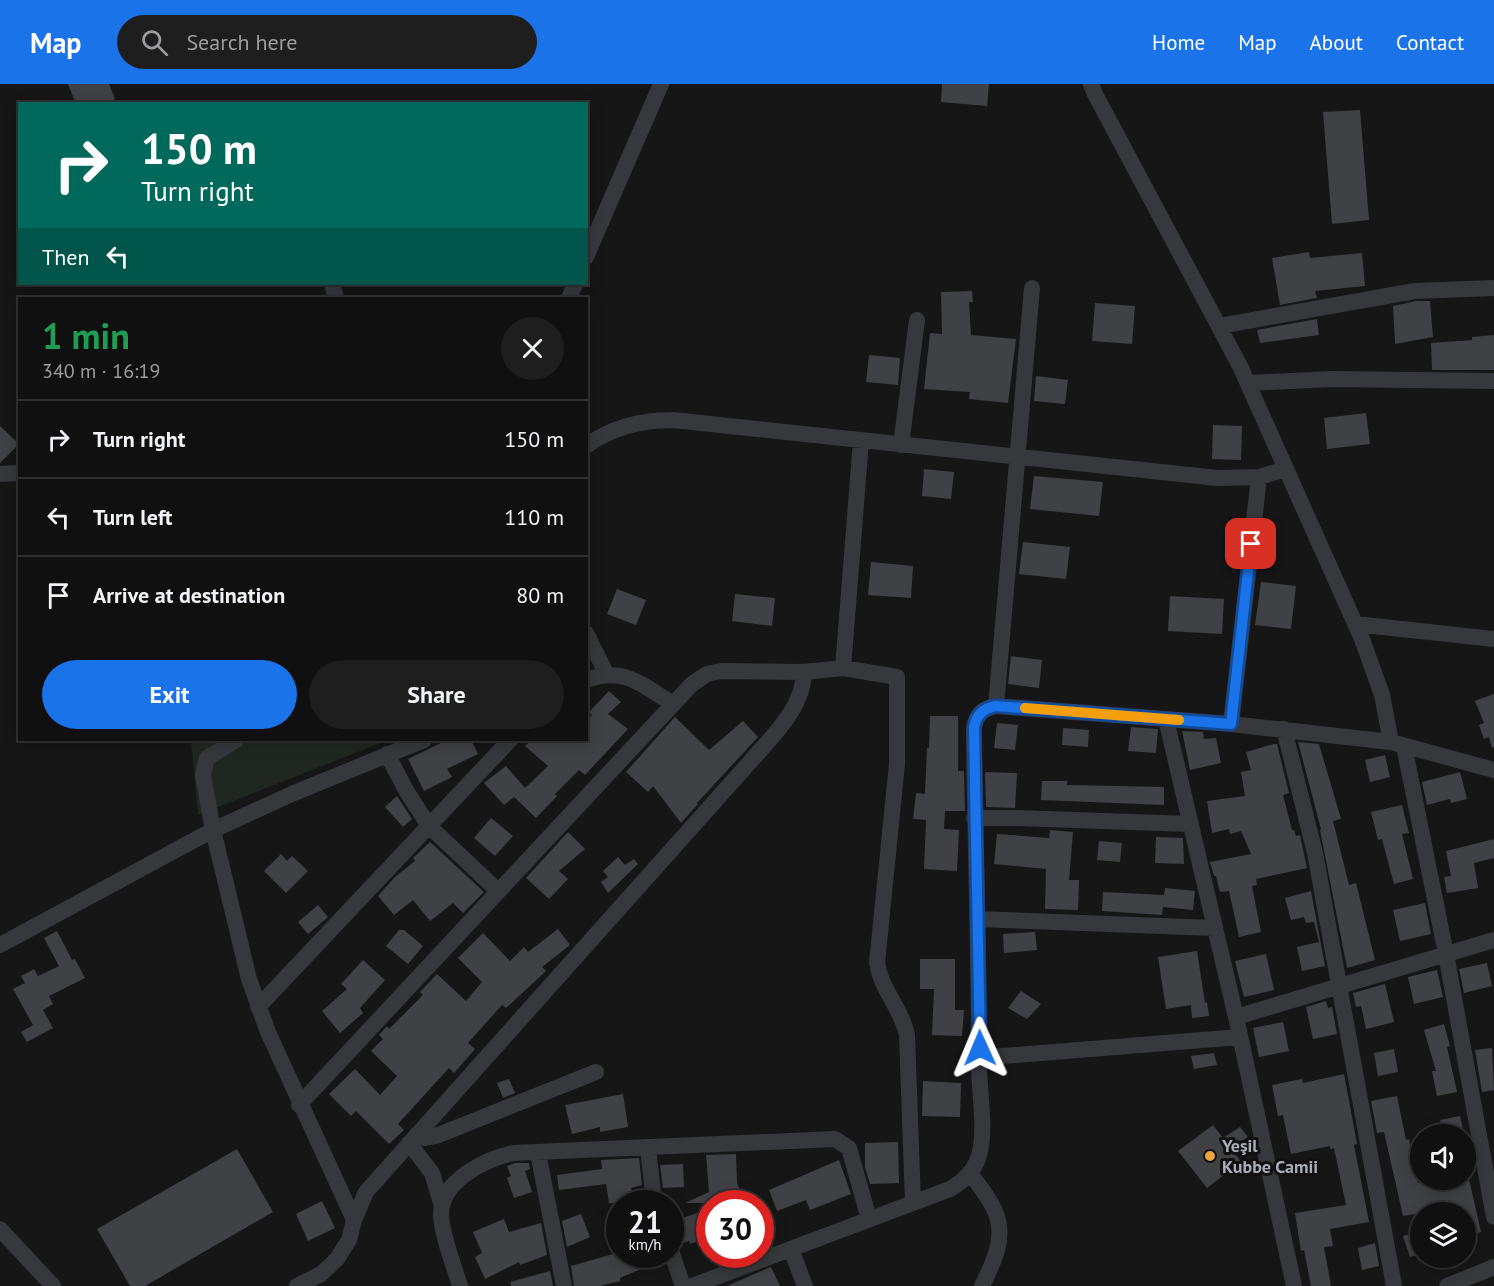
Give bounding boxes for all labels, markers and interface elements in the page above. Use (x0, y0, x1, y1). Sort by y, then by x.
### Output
search box (117, 15, 537, 69)
text: Map (30, 24, 81, 61)
icon: search (138, 26, 171, 59)
text: Search here (186, 28, 297, 56)
text: Home (1152, 29, 1205, 56)
text: Map (1238, 29, 1277, 56)
text: About (1310, 29, 1363, 56)
text: Contact (1396, 29, 1464, 56)
text: 150 m (141, 121, 257, 176)
icon: right (42, 126, 120, 204)
text: Turn right (141, 174, 254, 208)
icon: left (101, 240, 134, 273)
text: Then (42, 243, 89, 271)
text: 1 min (42, 312, 130, 359)
button: close (501, 317, 564, 380)
text: 340 m · 16:19 (42, 358, 160, 384)
icon: right (42, 423, 75, 456)
text: Turn right (93, 425, 185, 453)
text: 150 m (504, 425, 564, 453)
icon: left (42, 501, 75, 534)
text: Turn left (93, 503, 173, 531)
text: 110 m (504, 503, 564, 531)
pin (1225, 518, 1276, 569)
icon: arrive (1234, 527, 1267, 560)
icon: arrive (42, 579, 75, 612)
text: Arrive at destination (93, 581, 285, 609)
text: 80 m (516, 581, 564, 609)
button: Exit (42, 660, 297, 729)
button: Share (309, 660, 564, 729)
position arrow (948, 1016, 1012, 1080)
map controls (1410, 1124, 1476, 1268)
button: sound (1410, 1124, 1476, 1190)
place label: Yeşil Kubbe Camii (1221, 1134, 1318, 1178)
marker: Yeşil Kubbe Camii (1203, 1149, 1217, 1163)
speed limit sign: 30 (696, 1190, 774, 1268)
text: 21 (628, 1202, 662, 1241)
button: layers (1410, 1202, 1476, 1268)
text: km/h (629, 1235, 661, 1254)

